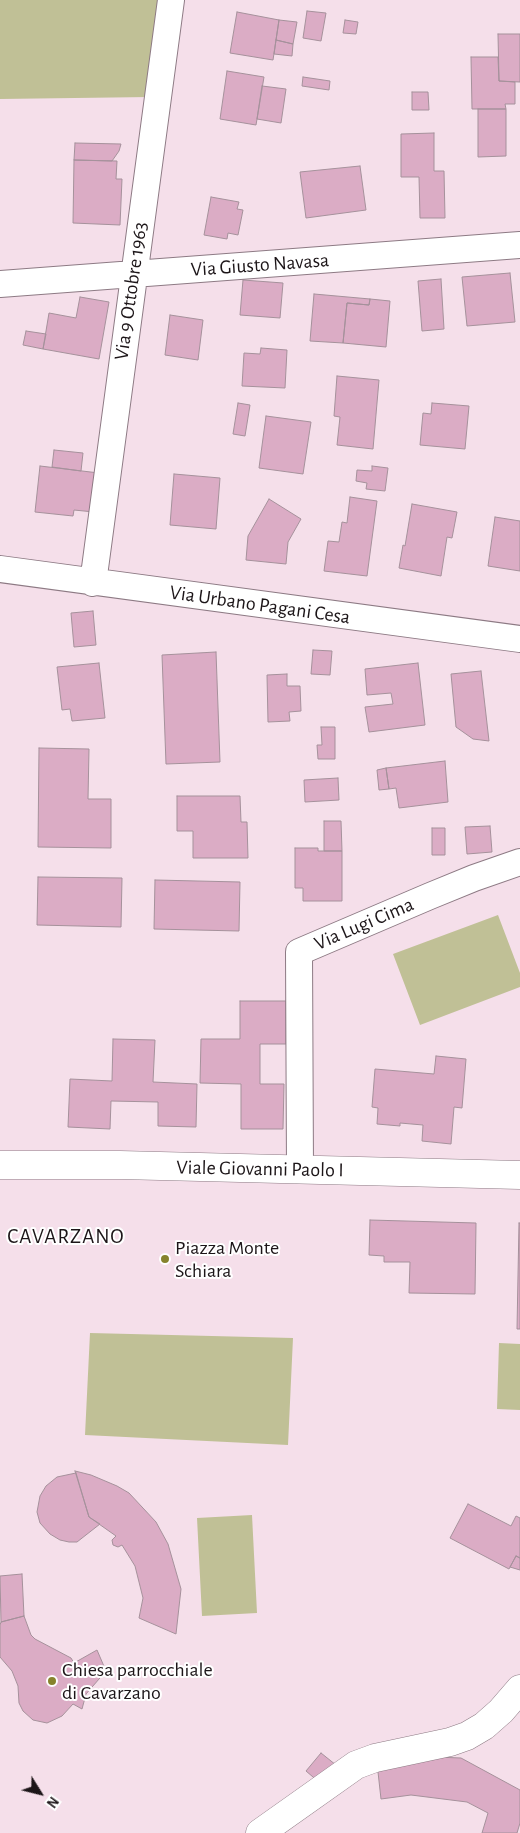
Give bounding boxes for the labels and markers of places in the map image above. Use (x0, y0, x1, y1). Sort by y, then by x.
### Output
place label: Piazza Monte Schiara (175, 1236, 279, 1283)
marker: Piazza Monte Schiara (159, 1253, 171, 1265)
place label: Chiesa parrocchiale di Cavarzano (62, 1658, 213, 1705)
marker: Chiesa parrocchiale di Cavarzano (46, 1675, 58, 1687)

